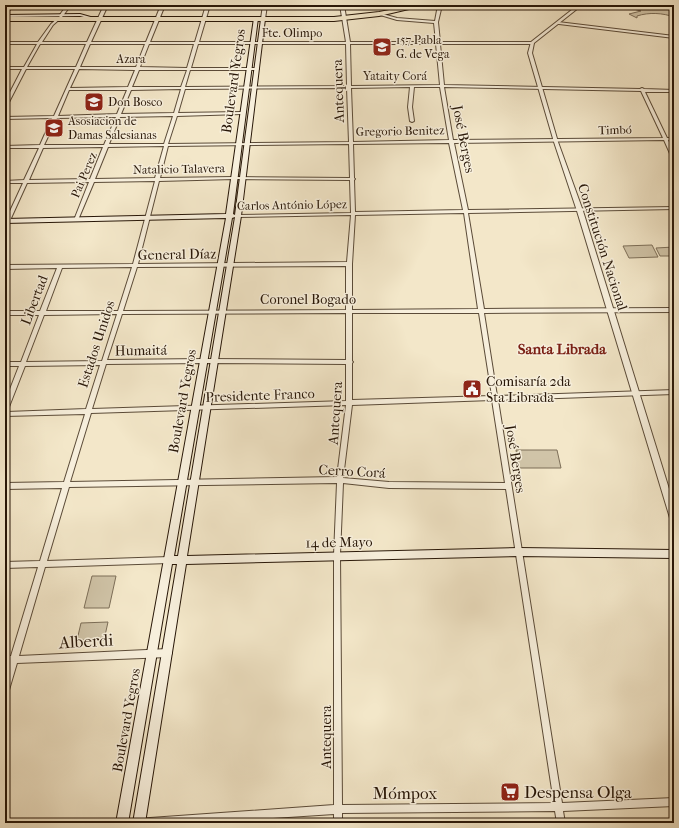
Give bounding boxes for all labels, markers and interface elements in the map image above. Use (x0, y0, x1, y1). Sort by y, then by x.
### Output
street label: Fte. Olimpo (262, 26, 322, 40)
street label: Boulevard Yegros (218, 28, 249, 134)
place label: 157 Pabla G. de Vega (396, 33, 450, 61)
school or university icon: 157 Pabla G. de Vega (371, 36, 393, 58)
street label: Azara (115, 52, 146, 66)
street label: Antequera (329, 58, 348, 124)
street label: Yataity Corá (362, 69, 427, 83)
school or university icon: Don Bosco (83, 91, 105, 113)
place label: Don Bosco (108, 95, 162, 109)
street label: José Berges (448, 103, 478, 174)
place label: Asosiacion de Damas Salesianas (67, 114, 157, 142)
school or university icon: Asosiacion de Damas Salesianas (43, 117, 65, 139)
street label: Gregorio Benitez (356, 123, 445, 139)
street label: Timbó (598, 123, 632, 137)
street label: Pai Perez (68, 150, 100, 200)
street label: Natalicio Talavera (133, 161, 226, 177)
street label: Constitución Nacional (574, 182, 631, 313)
street label: Carlos António López (237, 197, 348, 213)
street label: General Díaz (138, 245, 216, 264)
street label: Libertad (17, 273, 52, 327)
street label: Coronel Bogado (260, 291, 356, 308)
street label: Estados Unidos (74, 298, 119, 390)
district label: Santa Librada (518, 340, 607, 358)
street label: Humaitá (115, 342, 168, 359)
street label: Boulevard Yegros (165, 348, 200, 454)
place label: Comisaría 2da Sta Librada (486, 373, 571, 406)
public building icon: Comisaría 2da Sta Librada (461, 378, 483, 400)
street label: Antequera (325, 380, 346, 446)
street label: Presidente Franco (205, 385, 315, 406)
street label: José Berges (502, 423, 529, 494)
street label: Cerro Corá (318, 461, 386, 482)
street label: 14 de Mayo (305, 533, 373, 552)
street label: Alberdi (57, 630, 114, 652)
street label: Boulevard Yegros (109, 667, 144, 773)
street label: Antequera (318, 705, 335, 770)
supermarket icon: Despensa Olga (499, 781, 521, 803)
place label: Despensa Olga (524, 782, 632, 802)
street label: Mómpox (373, 783, 437, 803)

